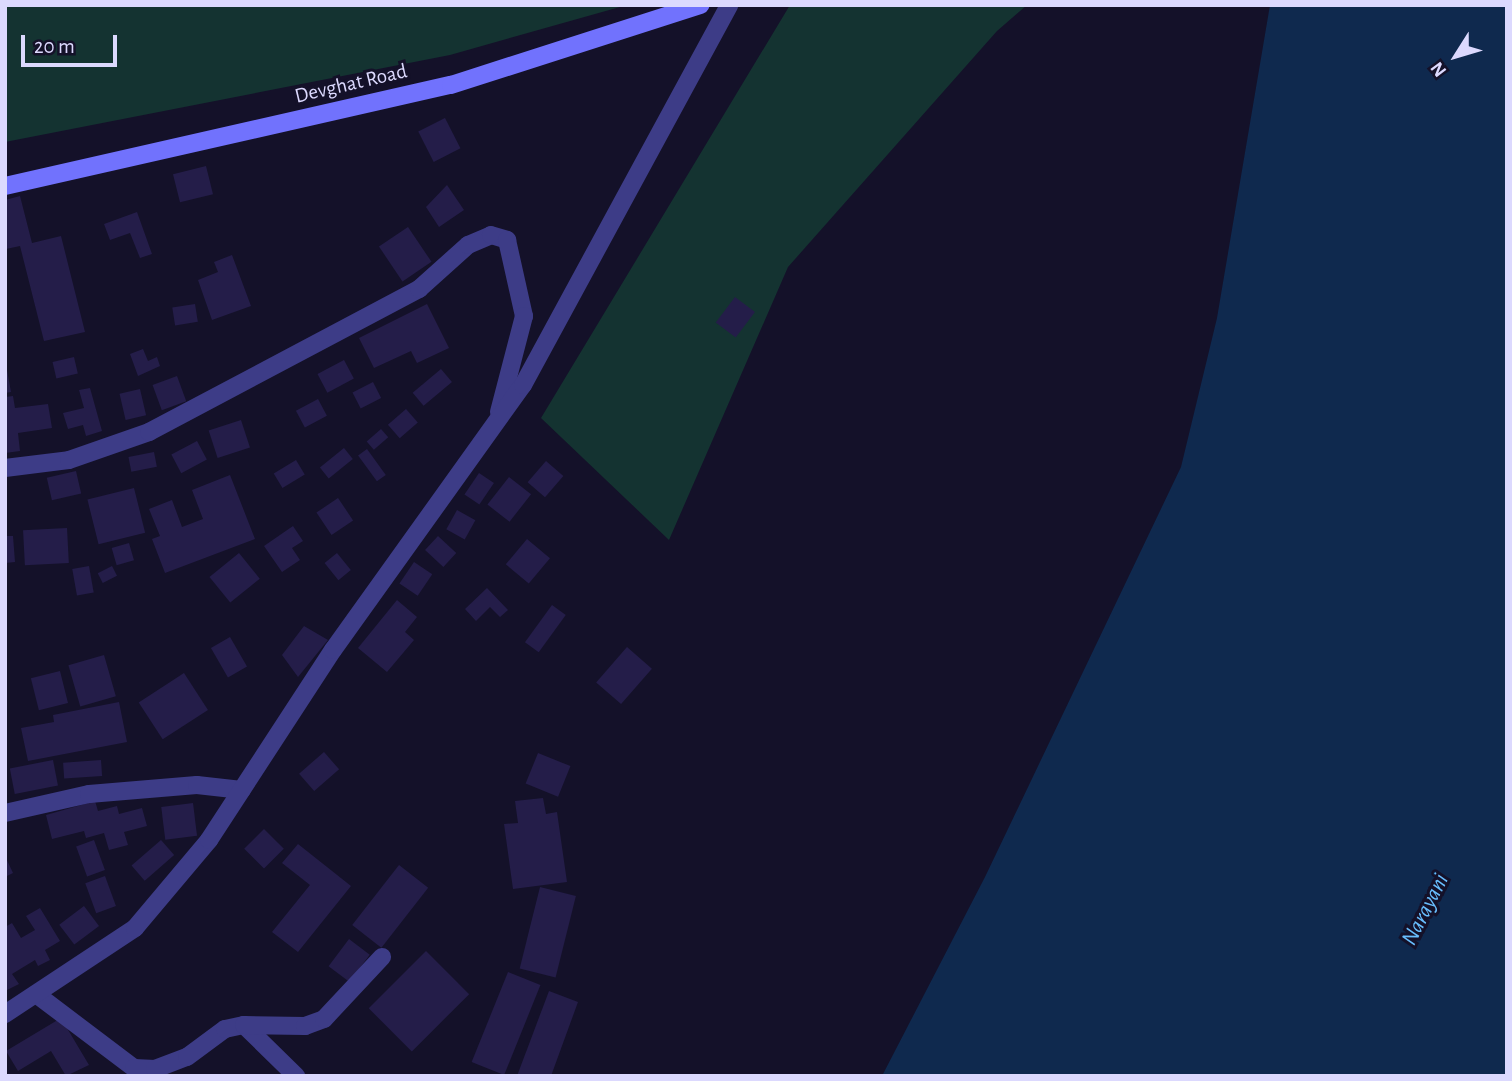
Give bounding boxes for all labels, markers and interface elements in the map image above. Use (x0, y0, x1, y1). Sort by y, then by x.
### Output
scale bar (24, 21, 121, 65)
north arrow (1421, 21, 1491, 91)
text: 20 m (34, 36, 75, 57)
text: N (1427, 58, 1450, 80)
street label: Devghat Road (292, 59, 410, 109)
water label: Narayani (1396, 870, 1456, 950)

